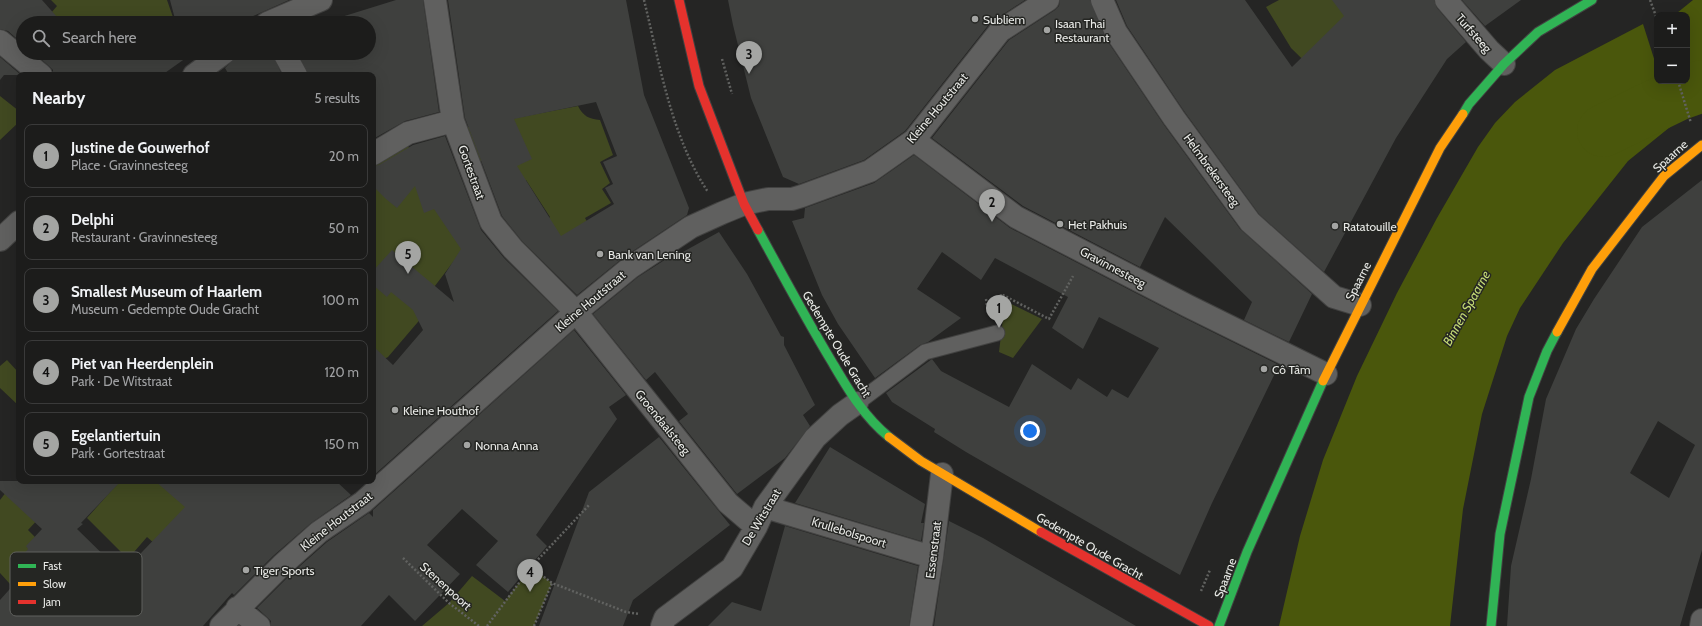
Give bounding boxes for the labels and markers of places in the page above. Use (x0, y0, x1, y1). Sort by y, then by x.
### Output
place label: Subliem (983, 12, 1025, 27)
marker: Subliem (970, 14, 980, 24)
place label: Isaan Thai Restaurant (1055, 16, 1109, 45)
marker: Isaan Thai Restaurant (1042, 25, 1052, 35)
pin: 3 (736, 41, 762, 74)
pin: 2 (979, 189, 1005, 222)
place label: Het Pakhuis (1068, 217, 1127, 232)
marker: Het Pakhuis (1055, 219, 1065, 229)
place label: Ratatouille (1343, 219, 1397, 234)
marker: Ratatouille (1330, 221, 1340, 231)
pin: 5 (395, 241, 421, 274)
place label: Bank van Lening (608, 247, 692, 262)
marker: Bank van Lening (595, 249, 605, 259)
pin: 1 (986, 295, 1012, 328)
place label: Cô Tâm (1272, 362, 1310, 377)
marker: Cô Tâm (1259, 364, 1269, 374)
place label: Kleine Houthof (403, 403, 479, 418)
marker: Kleine Houthof (390, 405, 400, 415)
place label: Nonna Anna (475, 438, 539, 453)
marker: Nonna Anna (462, 440, 472, 450)
pin: 4 (517, 559, 543, 592)
place label: Tiger Sports (254, 563, 315, 578)
marker: Tiger Sports (241, 565, 251, 575)

